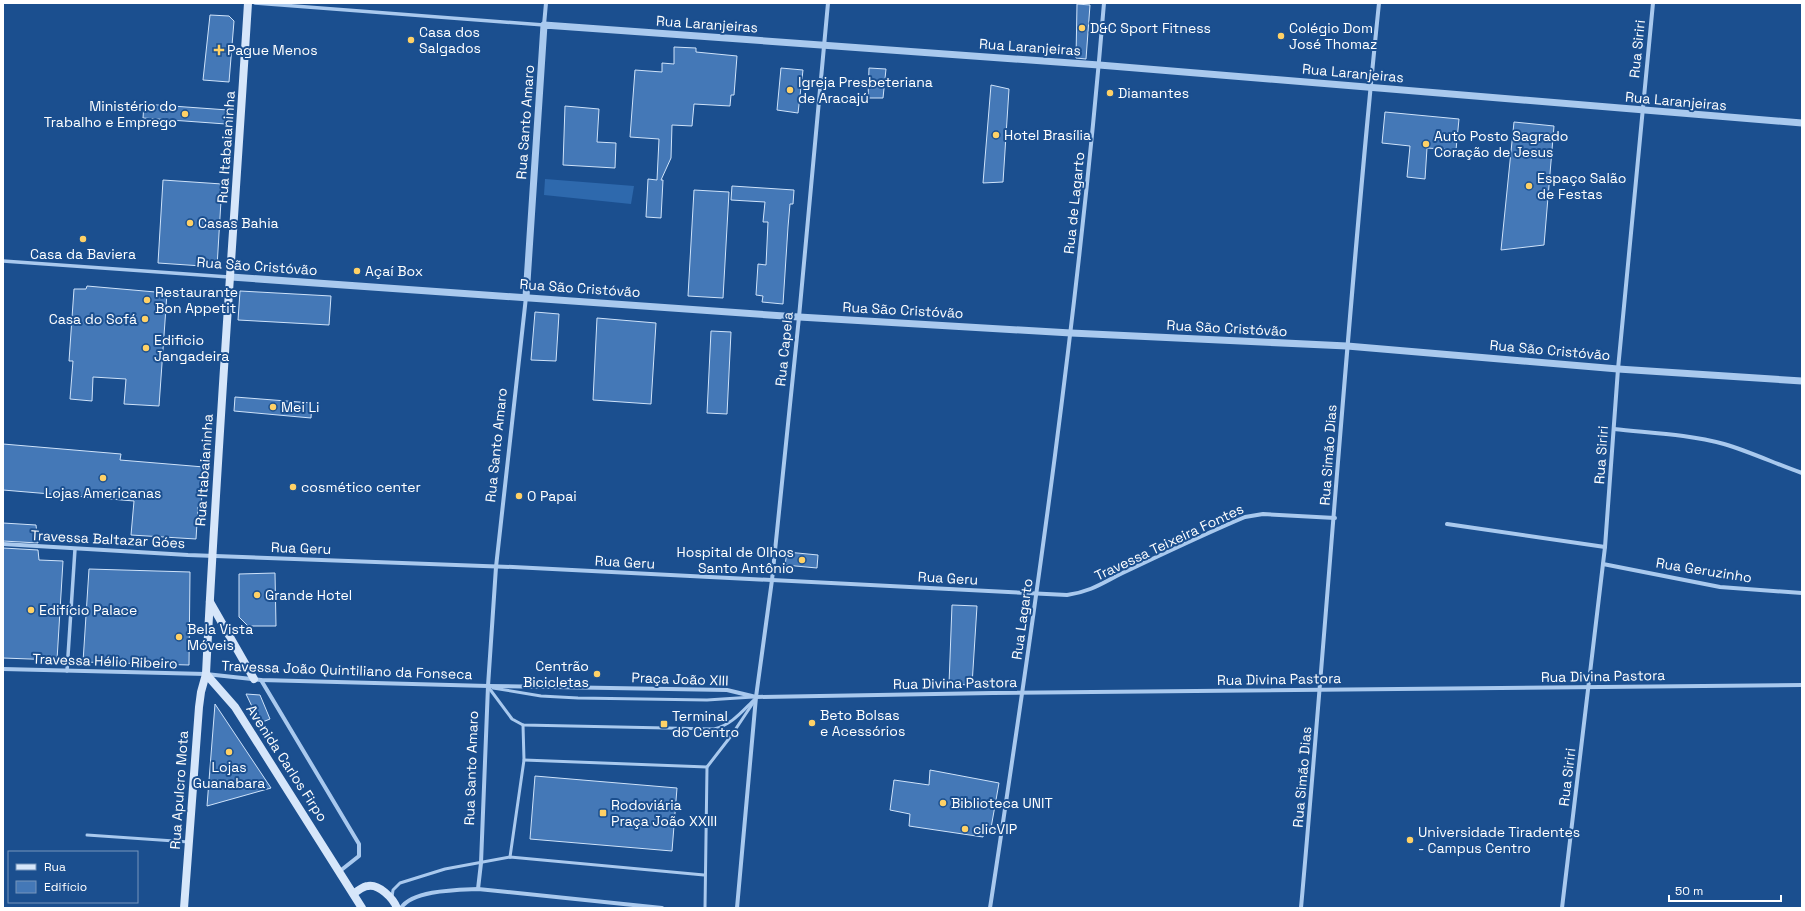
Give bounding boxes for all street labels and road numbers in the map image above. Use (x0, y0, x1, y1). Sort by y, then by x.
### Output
street label: Rua Laranjeiras (655, 11, 759, 37)
street label: Rua Siriri (1625, 19, 1649, 79)
street label: Rua Laranjeiras (978, 34, 1082, 60)
street label: Rua Laranjeiras (1301, 60, 1405, 86)
street label: Rua Santo Amaro (512, 64, 538, 180)
street label: Rua Laranjeiras (1624, 88, 1728, 114)
street label: Rua Itabaianinha (213, 90, 239, 204)
street label: Rua de Lagarto (1060, 151, 1088, 255)
street label: Rua São Cristóvão (196, 253, 318, 279)
street label: Rua São Cristóvão (519, 275, 641, 301)
street label: Rua São Cristóvão (842, 298, 964, 322)
street label: Rua Capela (771, 311, 797, 387)
street label: Rua São Cristóvão (1166, 316, 1288, 340)
street label: Rua São Cristóvão (1489, 336, 1611, 364)
street label: Rua Santo Amaro (481, 387, 511, 503)
street label: Rua Simão Dias (1315, 404, 1341, 506)
street label: Rua Itabaianinha (191, 413, 217, 527)
street label: Rua Siriri (1590, 425, 1612, 485)
street label: Travessa Teixeira Fontes (1092, 499, 1246, 585)
street label: Travessa Baltazar Góes (30, 526, 186, 552)
street label: Rua Geru (270, 538, 332, 558)
street label: Rua Geru (594, 551, 656, 573)
street label: Rua Geruzinho (1655, 554, 1753, 586)
street label: Rua Geru (917, 567, 979, 589)
street label: Rua Lagarto (1007, 577, 1037, 661)
street label: Travessa Hélio Ribeiro (32, 649, 178, 673)
street label: Travessa João Quintiliano da Fonseca (221, 657, 473, 683)
street label: Rua Divina Pastora (1541, 666, 1665, 686)
street label: Praça João XIII (631, 668, 729, 690)
street label: Rua Divina Pastora (1217, 669, 1341, 689)
street label: Rua Divina Pastora (893, 673, 1017, 693)
street label: Avenida Carlos Firpo (242, 701, 332, 825)
street label: Rua Santo Amaro (460, 710, 482, 826)
street label: Rua Simão Dias (1289, 726, 1315, 828)
street label: Rua Apulcro Mota (166, 730, 192, 850)
street label: Rua Siriri (1555, 747, 1579, 807)

